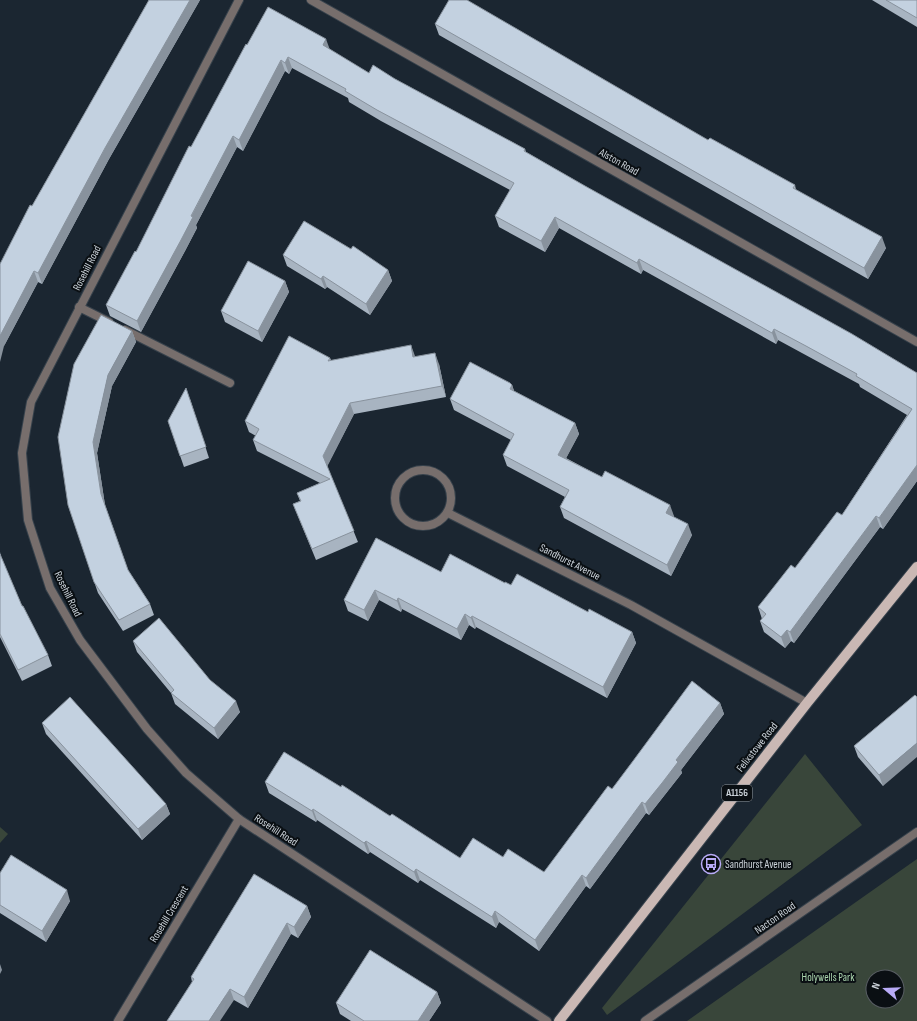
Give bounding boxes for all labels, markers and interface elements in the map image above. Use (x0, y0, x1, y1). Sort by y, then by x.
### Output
street label: Alston Road (596, 145, 642, 178)
street label: Rosehill Road (70, 243, 104, 293)
street label: Sandhurst Avenue (537, 541, 603, 583)
street label: Rosehill Road (51, 569, 85, 619)
street label: Felixstowe Road (734, 719, 781, 774)
road number: A1156 (722, 785, 752, 801)
street label: Rosehill Road (252, 811, 300, 849)
bus stop icon: Sandhurst Avenue (700, 853, 722, 875)
place label: Sandhurst Avenue (725, 858, 791, 871)
street label: Rosehill Crescent (147, 883, 191, 945)
street label: Nacton Road (752, 899, 798, 937)
north arrow (865, 969, 905, 1009)
park label: Holywells Park (802, 971, 855, 984)
text: N (869, 981, 883, 991)

